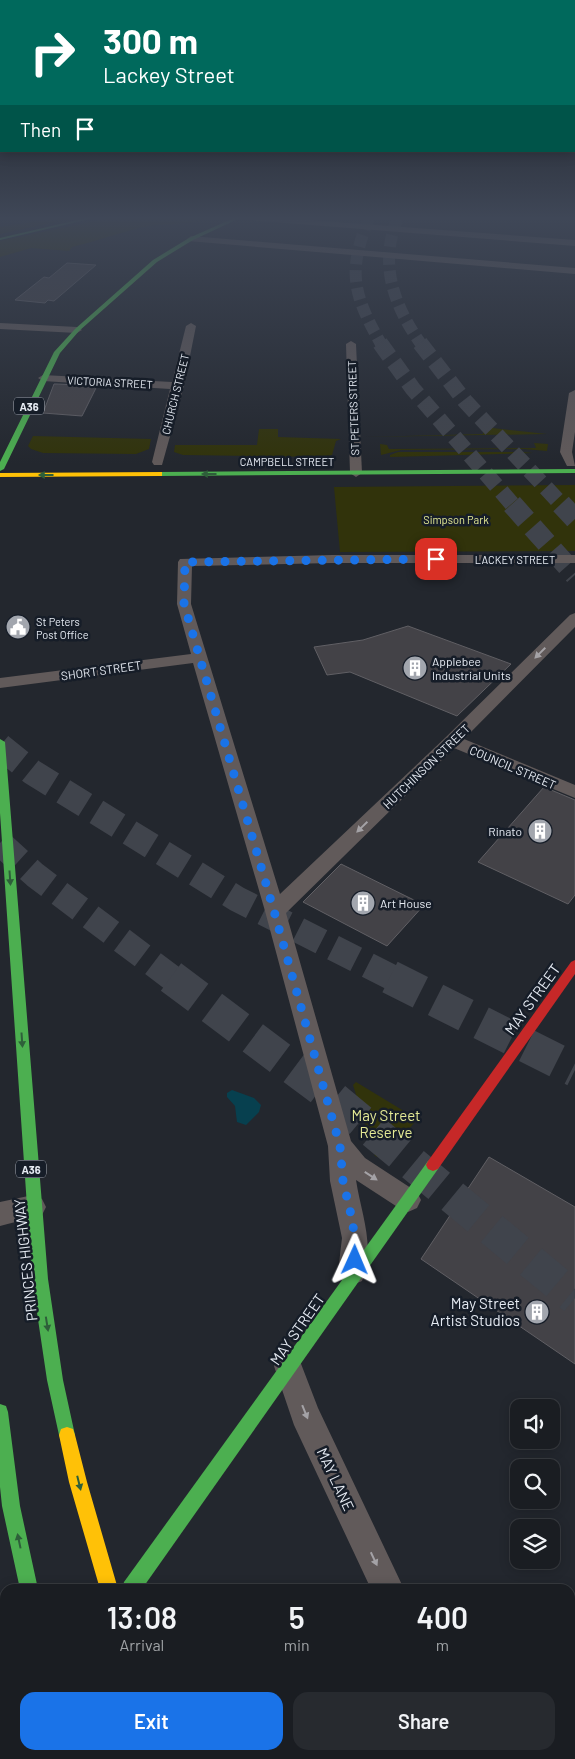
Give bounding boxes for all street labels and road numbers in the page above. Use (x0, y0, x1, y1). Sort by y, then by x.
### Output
street label: CHURCH STREET (159, 352, 191, 436)
street label: ST PETERS STREET (345, 360, 361, 456)
street label: VICTORIA STREET (67, 373, 153, 391)
road number: A36 (14, 398, 44, 414)
street label: CAMPBELL STREET (240, 455, 334, 468)
street label: LACKEY STREET (475, 553, 555, 566)
street label: SHORT STREET (60, 657, 142, 683)
street label: HUTCHINSON STREET (380, 721, 473, 811)
street label: COUNCIL STREET (468, 742, 558, 792)
street label: MAY STREET (500, 960, 564, 1038)
road number: A36 (16, 1160, 46, 1178)
street label: PRINCES HIGHWAY (10, 1198, 40, 1322)
street label: MAY STREET (266, 1290, 328, 1368)
street label: MAY LANE (314, 1445, 358, 1513)

